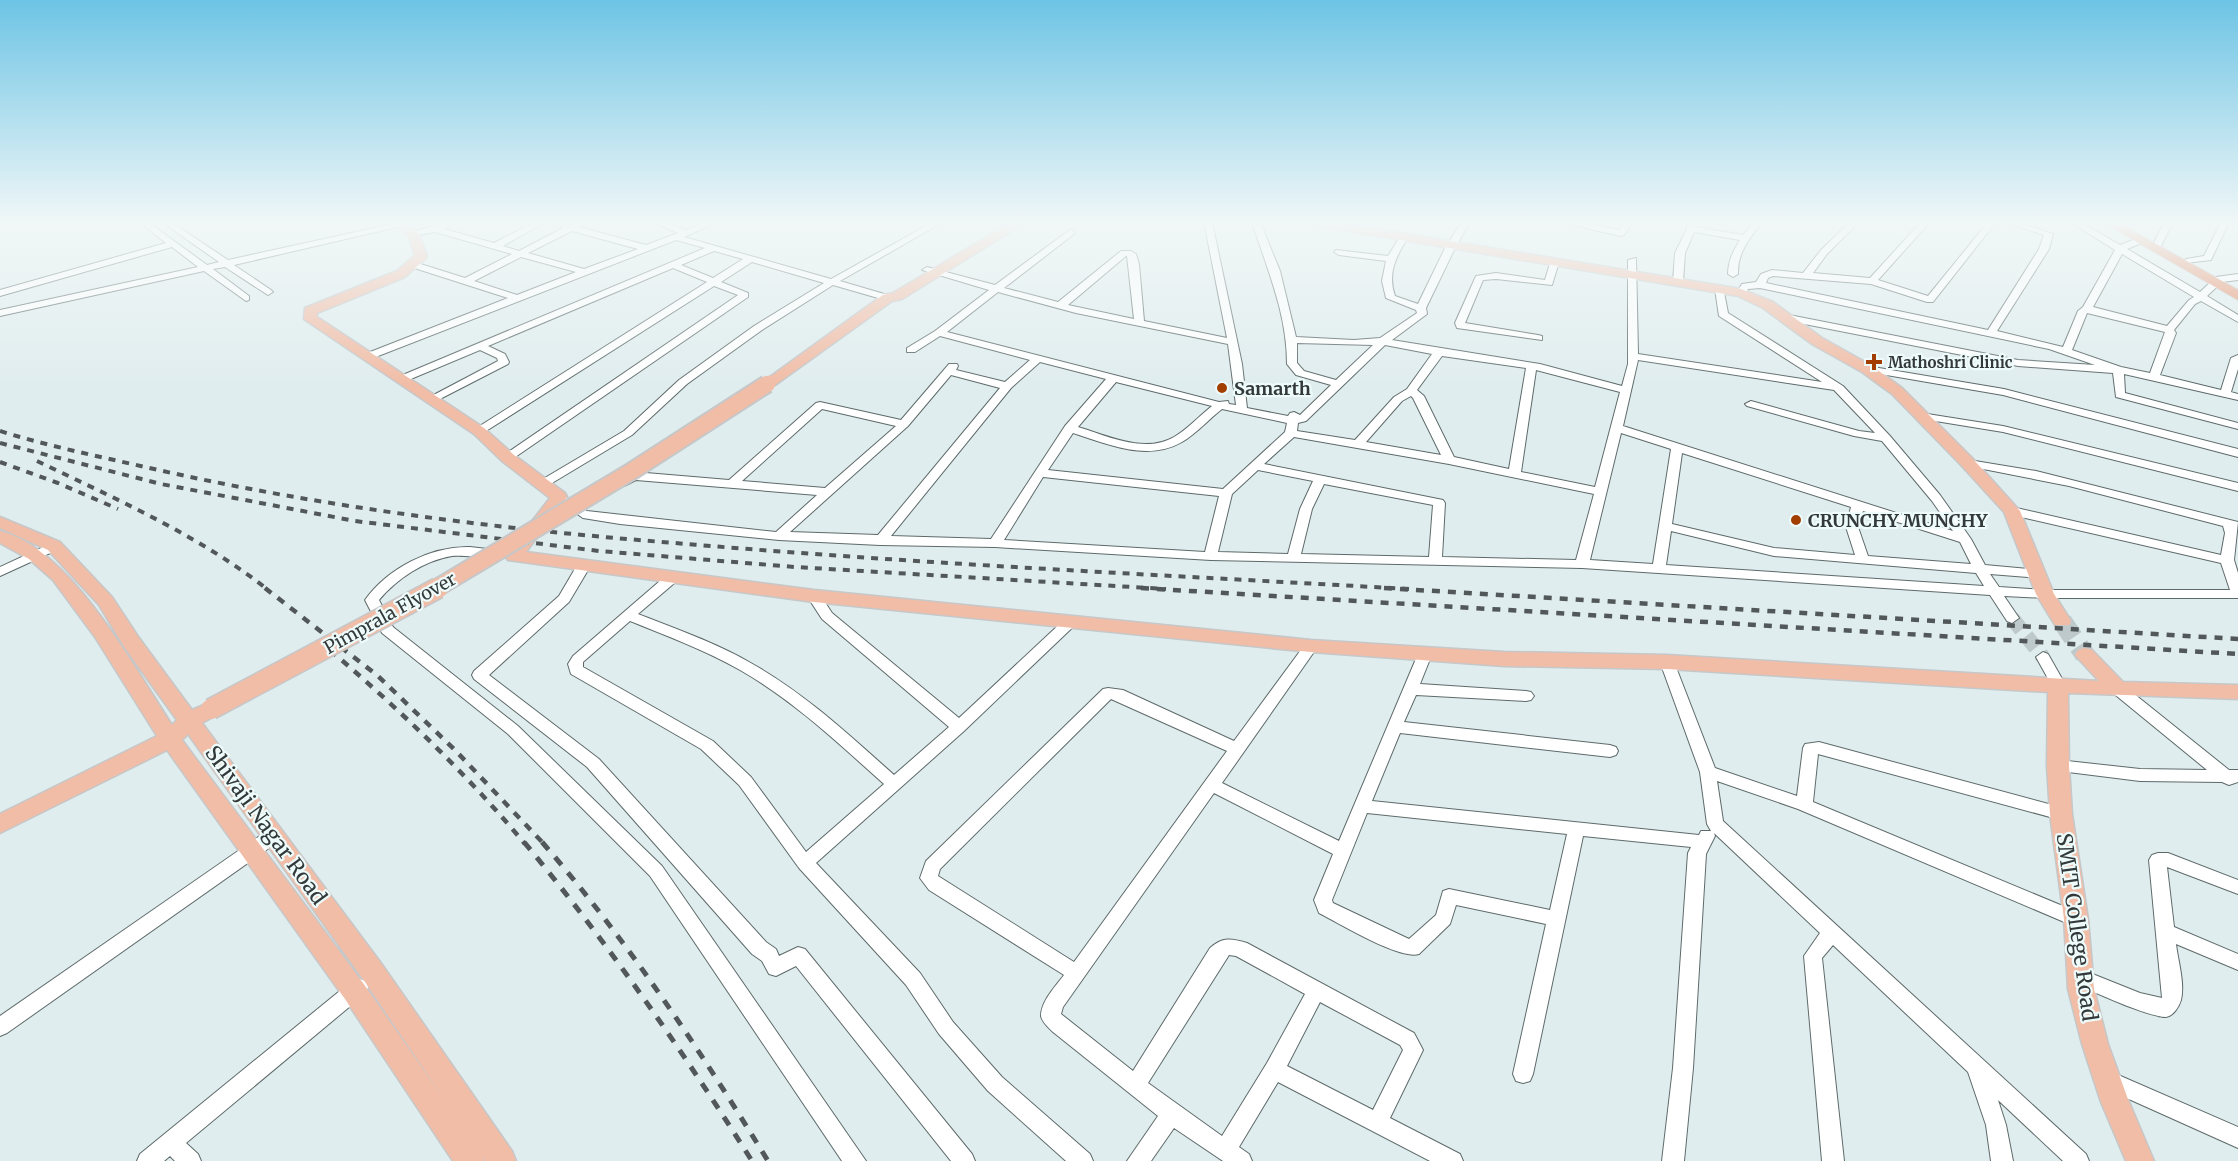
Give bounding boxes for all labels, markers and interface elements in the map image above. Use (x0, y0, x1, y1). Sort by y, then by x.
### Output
marker: Mathoshri Clinic (1865, 353, 1883, 371)
place label: Mathoshri Clinic (1888, 353, 2013, 372)
place label: Samarth (1234, 377, 1311, 400)
marker: Samarth (1215, 381, 1229, 395)
place label: CRUNCHY MUNCHY (1808, 509, 1989, 532)
marker: CRUNCHY MUNCHY (1789, 513, 1803, 527)
street label: Pimprala Flyover (320, 567, 460, 659)
street label: Shivaji Nagar Road (199, 740, 333, 910)
street label: SMIT College Road (2050, 831, 2104, 1023)

